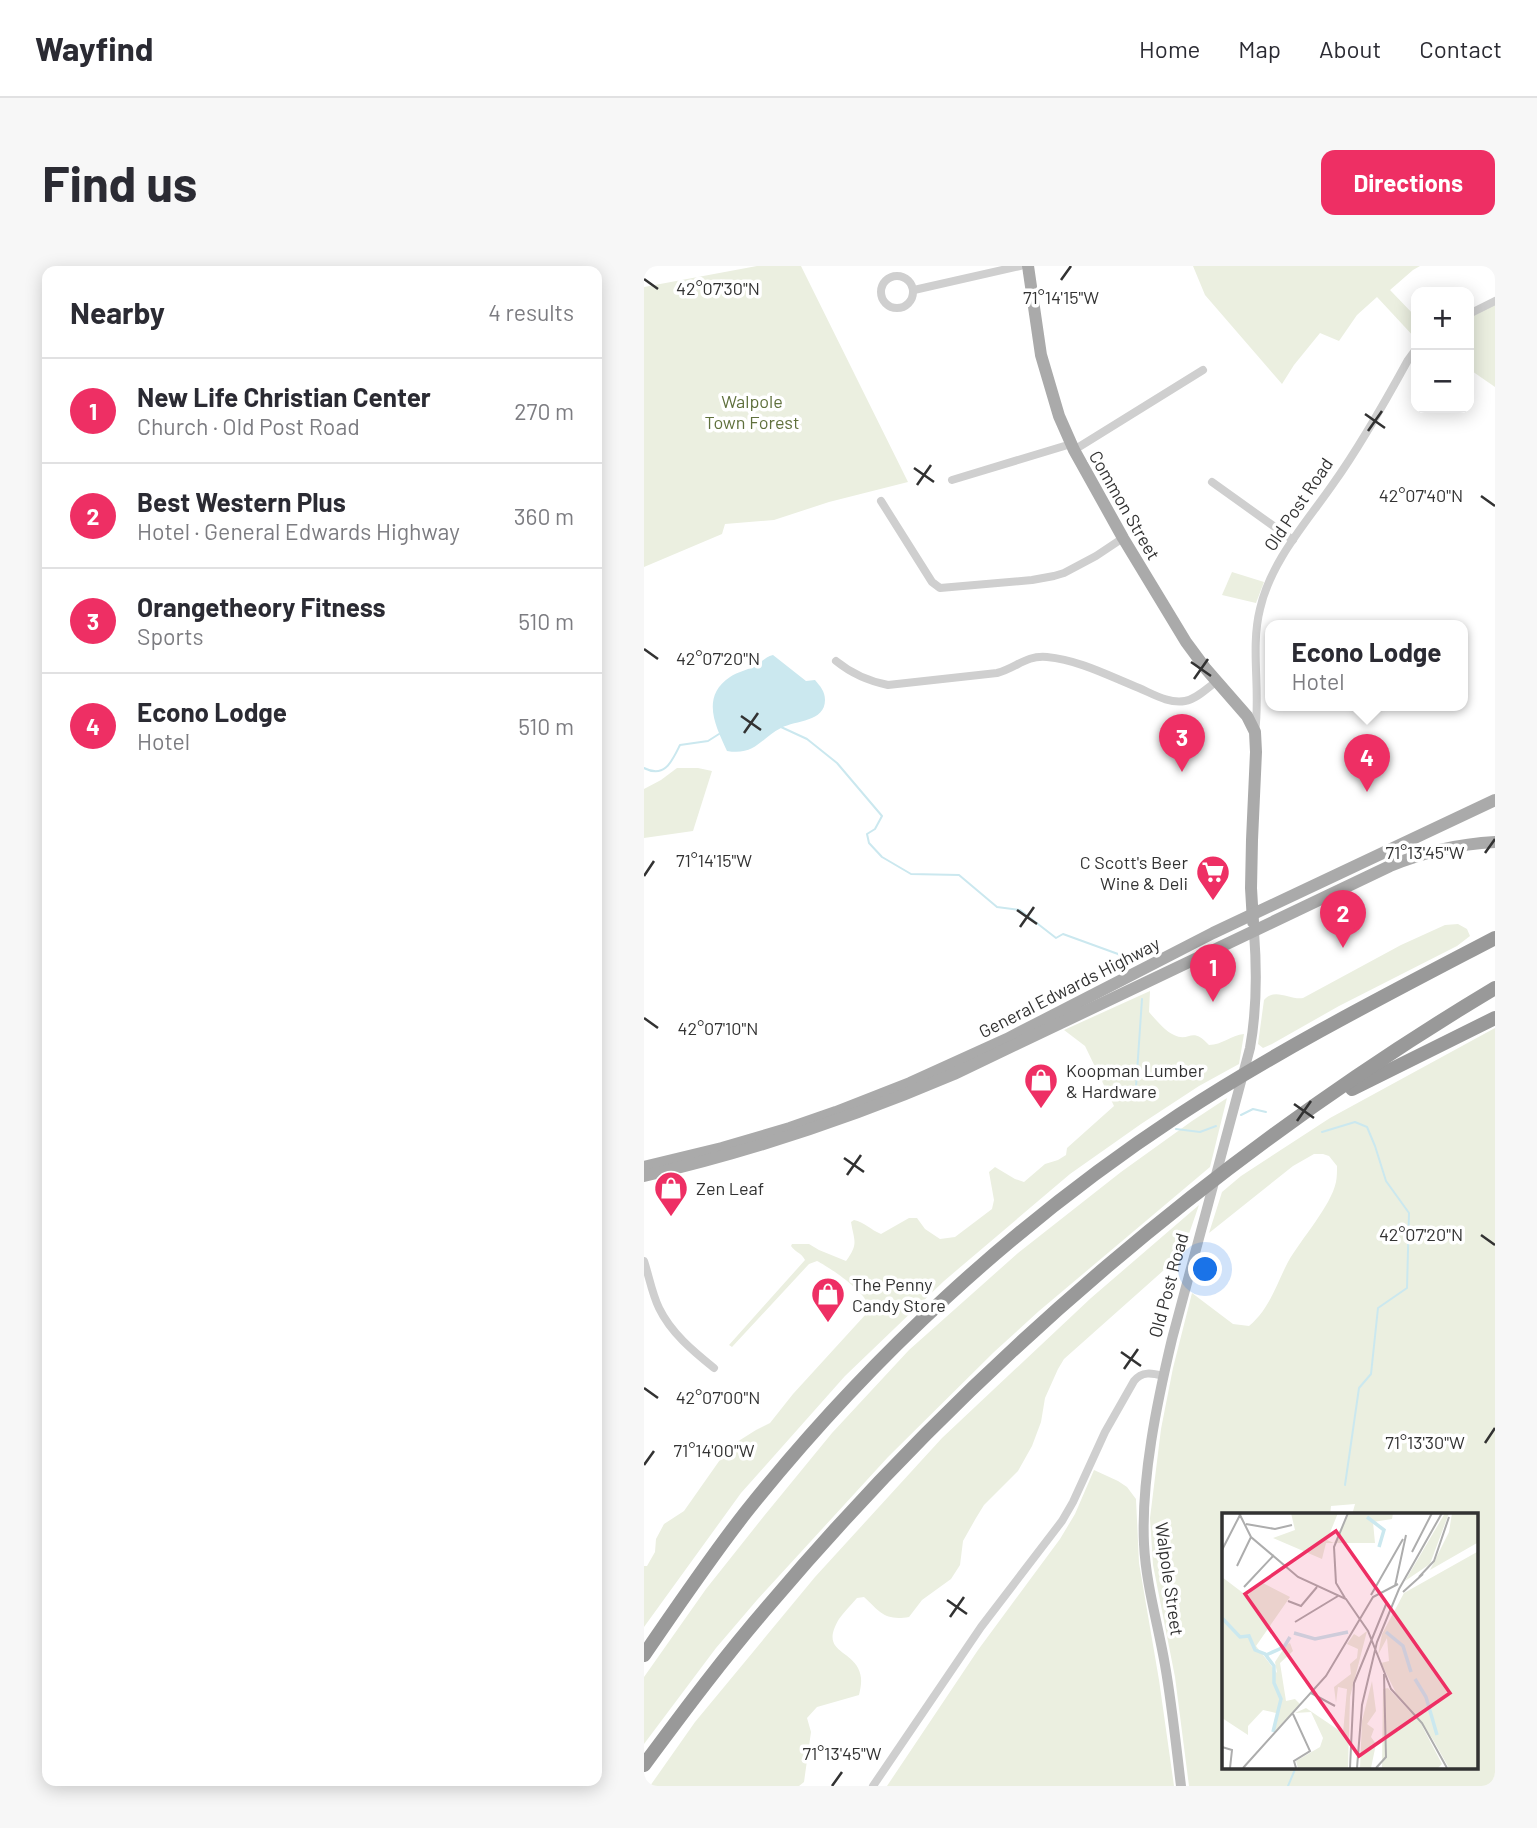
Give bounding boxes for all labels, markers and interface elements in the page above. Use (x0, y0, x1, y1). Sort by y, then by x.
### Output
text: Wayfind (35, 28, 153, 68)
text: Home (1139, 34, 1200, 63)
text: Map (1238, 34, 1281, 63)
text: About (1319, 34, 1381, 63)
text: Contact (1419, 34, 1502, 63)
button: Directions (1321, 150, 1495, 215)
text: Find us (42, 153, 197, 212)
text: 42°07'30"N (676, 277, 760, 299)
text: 71°14'15"W (1023, 286, 1099, 308)
map controls (1411, 287, 1474, 413)
button: + (1411, 287, 1474, 350)
text: Nearby (70, 294, 165, 330)
text: 4 results (488, 298, 574, 326)
button: − (1411, 350, 1474, 413)
text: New Life Christian Center (137, 381, 431, 412)
park label: Walpole Town Forest (704, 390, 800, 433)
text: 1 (89, 397, 97, 425)
text: 270 m (514, 397, 574, 425)
text: Church · Old Post Road (137, 412, 360, 440)
street label: Common Street (1085, 446, 1165, 564)
street label: Old Post Road (1259, 453, 1337, 555)
text: 42°07'40"N (1379, 484, 1463, 506)
text: Best Western Plus (137, 486, 346, 517)
text: 2 (87, 502, 99, 530)
text: 360 m (514, 502, 574, 530)
text: Hotel · General Edwards Highway (137, 517, 460, 545)
text: Orangetheory Fitness (137, 591, 386, 622)
text: 3 (87, 607, 99, 635)
text: 510 m (518, 607, 574, 635)
popup (1265, 620, 1468, 711)
text: Sports (137, 622, 204, 650)
text: Econo Lodge (1291, 636, 1442, 667)
text: 42°07'20"N (676, 647, 760, 669)
text: Hotel (1291, 667, 1345, 695)
text: Econo Lodge (137, 696, 287, 727)
text: 4 (86, 712, 100, 740)
text: 510 m (518, 712, 574, 740)
pin: 3 (1159, 714, 1205, 772)
text: Hotel (137, 727, 190, 755)
pin: 4 (1344, 734, 1390, 792)
text: 71°13'45"W (1385, 841, 1465, 863)
text: 71°14'15"W (676, 849, 752, 871)
place label: C Scott's Beer Wine & Deli (1080, 851, 1188, 894)
supermarket icon: C Scott's Beer Wine & Deli (1194, 853, 1232, 902)
pin: 2 (1320, 890, 1366, 948)
street label: General Edwards Highway (975, 932, 1163, 1042)
pin: 1 (1190, 944, 1236, 1002)
text: 42°07'10"N (678, 1017, 758, 1039)
place label: Koopman Lumber & Hardware (1066, 1059, 1205, 1102)
shop icon: Koopman Lumber & Hardware (1022, 1061, 1060, 1110)
shop icon: Zen Leaf (652, 1169, 690, 1218)
place label: Zen Leaf (696, 1177, 764, 1199)
text: 42°07'20"N (1379, 1223, 1463, 1245)
street label: Old Post Road (1143, 1230, 1193, 1340)
your location (1188, 1252, 1222, 1286)
place label: The Penny Candy Store (852, 1273, 946, 1316)
shop icon: The Penny Candy Store (809, 1275, 847, 1324)
text: 42°07'00"N (676, 1386, 760, 1408)
text: 71°13'30"W (1385, 1431, 1465, 1453)
text: 71°14'00"W (674, 1439, 755, 1461)
inset map (1222, 1513, 1478, 1769)
street label: Walpole Street (1151, 1521, 1189, 1637)
text: 71°13'45"W (802, 1742, 882, 1764)

